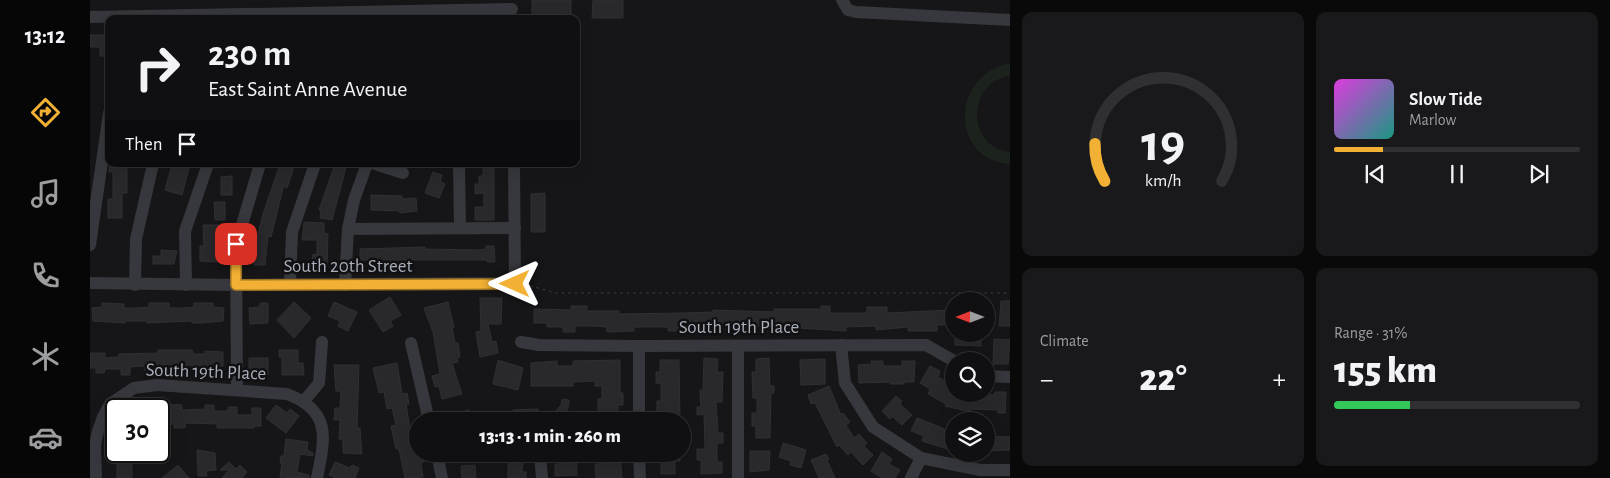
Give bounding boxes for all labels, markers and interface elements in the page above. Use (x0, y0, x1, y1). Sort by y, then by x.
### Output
text: 13:12 (25, 25, 65, 47)
icon: right (125, 35, 190, 100)
text: 230 m (208, 37, 291, 72)
text: East Saint Anne Avenue (208, 78, 407, 100)
text: Slow Tide (1409, 90, 1482, 109)
icon: directions (28, 95, 63, 130)
text: Marlow (1409, 112, 1456, 128)
text: 19 (1141, 118, 1185, 170)
icon: arrive (173, 130, 201, 158)
text: Then (125, 135, 163, 154)
icon: previous (1361, 160, 1389, 188)
icon: pause (1443, 160, 1471, 188)
icon: next (1525, 160, 1553, 188)
text: km/h (1145, 172, 1181, 190)
icon: music (28, 176, 63, 211)
pin (215, 223, 257, 265)
icon: arrive (222, 230, 250, 258)
street label: South 20th Street (283, 257, 413, 276)
position arrow (488, 257, 540, 309)
icon: phone (28, 258, 63, 293)
north arrow (945, 292, 995, 342)
map controls (945, 292, 995, 462)
street label: South 19th Place (679, 318, 799, 337)
text: Range · 31% (1334, 325, 1407, 341)
text: Climate (1040, 333, 1089, 349)
icon: climate (28, 339, 63, 374)
button: search (945, 352, 995, 402)
text: 155 km (1334, 352, 1437, 390)
street label: South 19th Place (145, 360, 267, 384)
text: 22° (1139, 360, 1187, 398)
text: − (1040, 366, 1053, 394)
text: + (1273, 366, 1286, 394)
speed limit sign: 30 (105, 398, 170, 463)
button: layers (945, 412, 995, 462)
icon: car (28, 420, 63, 455)
text: 13:13 · 1 min · 260 m (479, 427, 621, 446)

